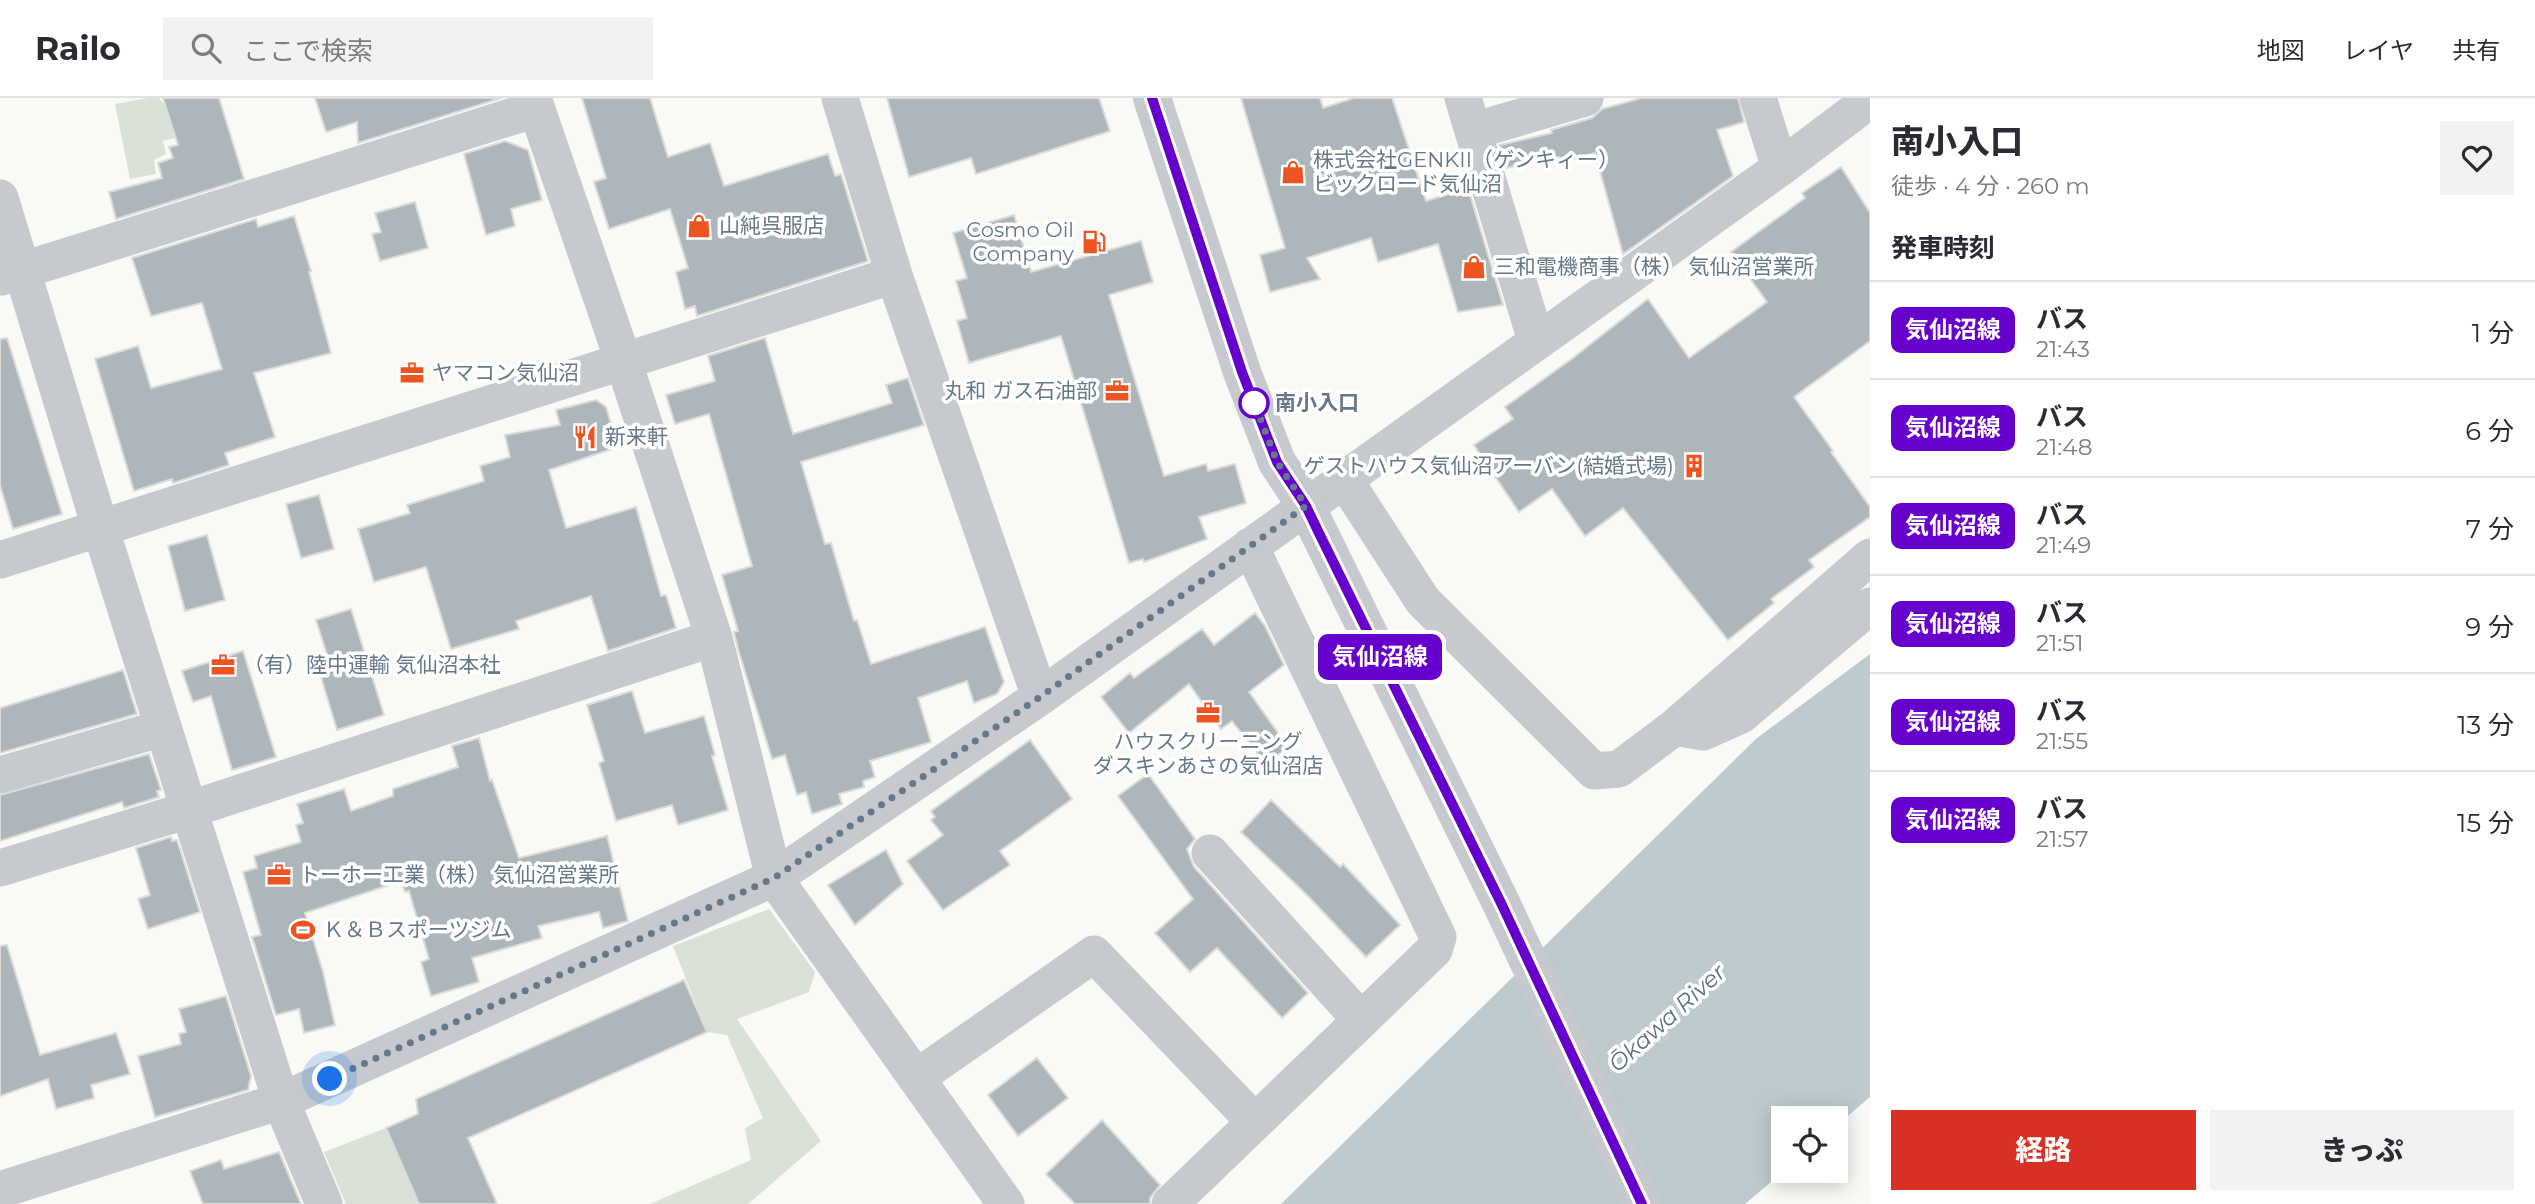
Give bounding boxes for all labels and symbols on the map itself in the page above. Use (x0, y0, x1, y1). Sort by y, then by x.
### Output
place label: 株式会社GENKII（ゲンキィー） ビックロード気仙沼 (1313, 147, 1619, 196)
shop icon: 株式会社GENKII（ゲンキィー） ビックロード気仙沼 (1279, 158, 1307, 186)
shop icon: 山純呉服店 (685, 212, 713, 240)
place label: 山純呉服店 (719, 213, 824, 238)
place label: Cosmo Oil Company (966, 217, 1075, 266)
fuel station icon: Cosmo Oil Company (1080, 228, 1108, 256)
shop icon: 三和電機商事（株） 気仙沼営業所 (1460, 253, 1488, 281)
place label: 三和電機商事（株） 気仙沼営業所 (1494, 254, 1815, 279)
office icon: ヤマコン気仙沼 (398, 359, 426, 387)
place label: ヤマコン気仙沼 (432, 360, 579, 385)
office icon: 丸和 ガス石油部 (1103, 377, 1131, 405)
place label: 丸和 ガス石油部 (944, 378, 1097, 403)
marker: 南小入口 (1239, 388, 1269, 418)
place label: 南小入口 (1275, 390, 1359, 415)
restaurant icon: 新来軒 (571, 423, 599, 451)
place label: 新来軒 (605, 424, 668, 449)
building icon: ゲストハウス気仙沼アーバン(結婚式場) (1680, 452, 1708, 480)
place label: ゲストハウス気仙沼アーバン(結婚式場) (1304, 453, 1674, 478)
line badge: 気仙沼線 (1331, 634, 1429, 680)
office icon: （有）陸中運輸 気仙沼本社 (209, 651, 237, 679)
place label: （有）陸中運輸 気仙沼本社 (243, 652, 501, 677)
office icon: ハウスクリーニング ダスキンあさの気仙沼店 (1194, 699, 1222, 727)
place label: ハウスクリーニング ダスキンあさの気仙沼店 (1093, 729, 1323, 778)
office icon: トーホー工業（株） 気仙沼営業所 (265, 861, 293, 889)
place label: トーホー工業（株） 気仙沼営業所 (299, 862, 620, 887)
sports icon: Ｋ＆Ｂスポーツジム (289, 916, 317, 944)
place label: Ｋ＆Ｂスポーツジム (323, 917, 512, 942)
water label: Ōkawa River (1603, 958, 1732, 1078)
your location (312, 1061, 347, 1096)

